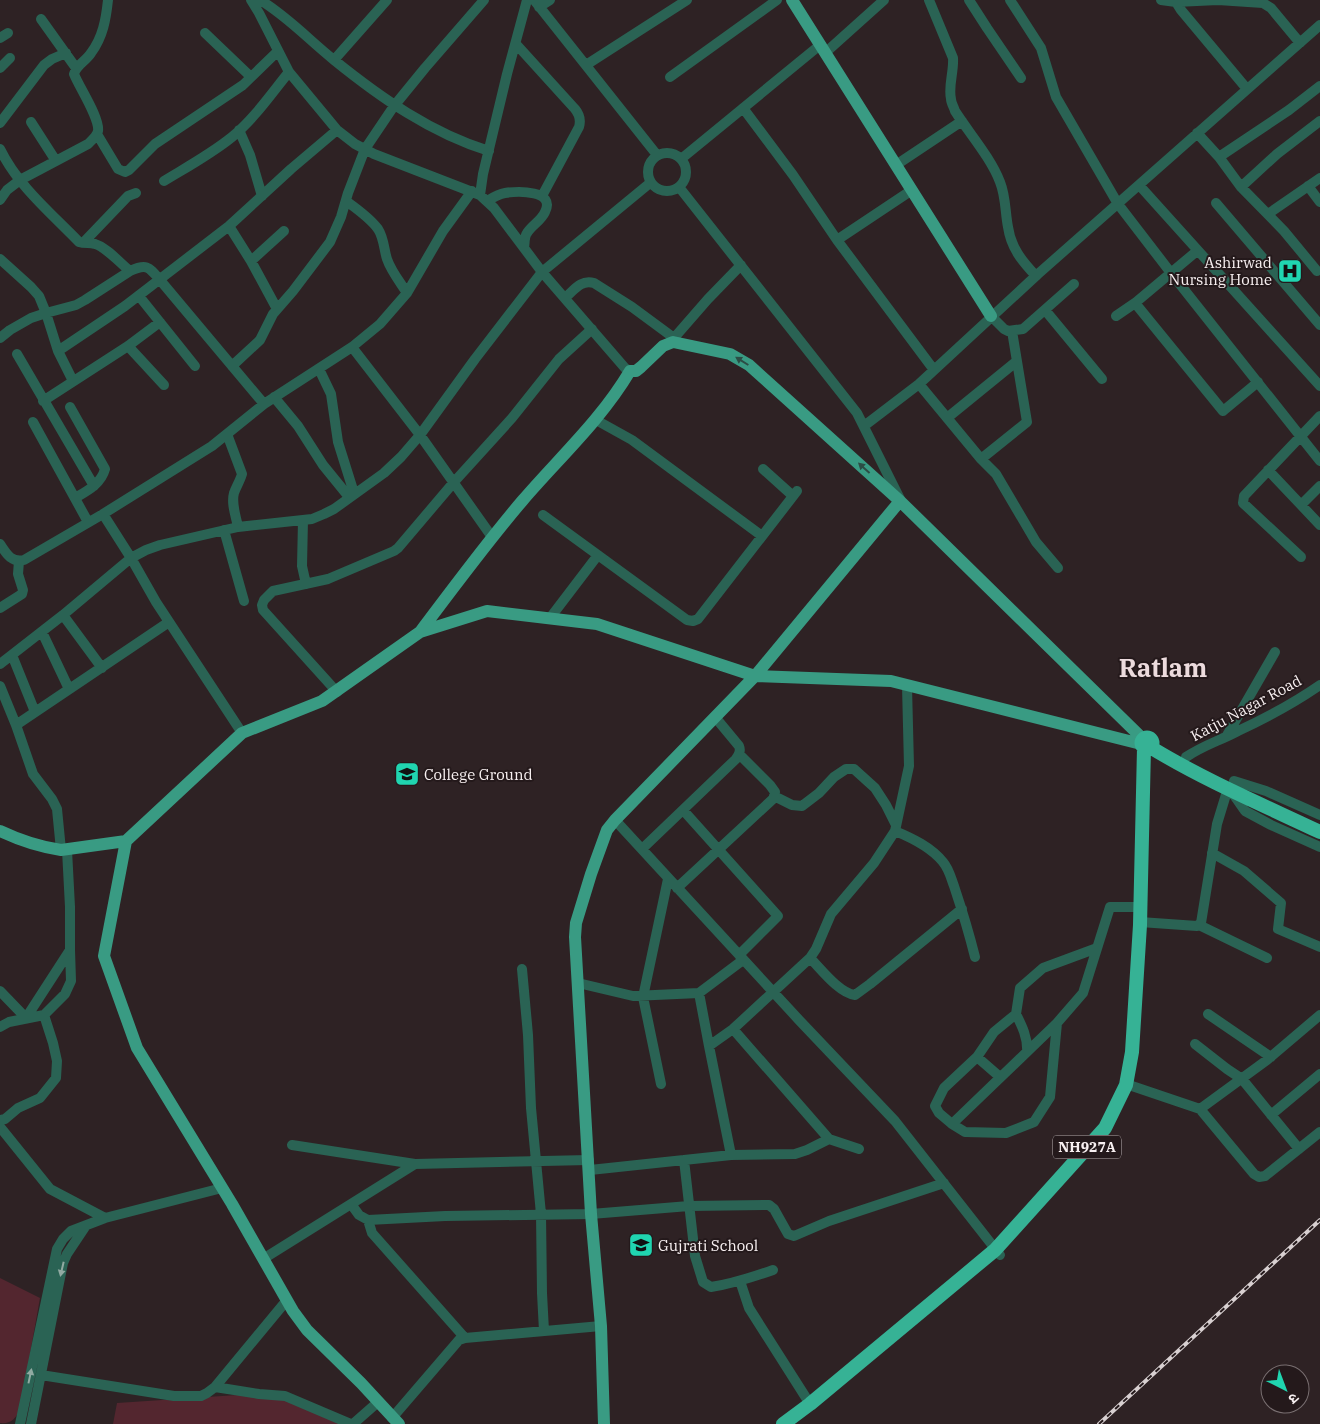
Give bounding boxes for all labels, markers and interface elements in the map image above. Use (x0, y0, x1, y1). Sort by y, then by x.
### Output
place label: Ashirwad Nursing Home (1169, 253, 1272, 289)
hospital icon: Ashirwad Nursing Home (1277, 258, 1303, 284)
one-way arrow (735, 356, 748, 366)
one-way arrow (858, 462, 870, 474)
district label: Ratlam (1119, 651, 1207, 684)
street label: Katju Nagar Road (1187, 671, 1305, 745)
school or university icon: College Ground (394, 761, 420, 787)
place label: College Ground (424, 765, 533, 784)
road number: NH927A (1053, 1136, 1121, 1158)
school or university icon: Gujrati School (628, 1232, 654, 1258)
place label: Gujrati School (658, 1236, 758, 1255)
one-way arrow (58, 1262, 66, 1277)
north arrow (1260, 1364, 1310, 1414)
one-way arrow (27, 1368, 35, 1384)
text: उ (1284, 1389, 1303, 1409)

